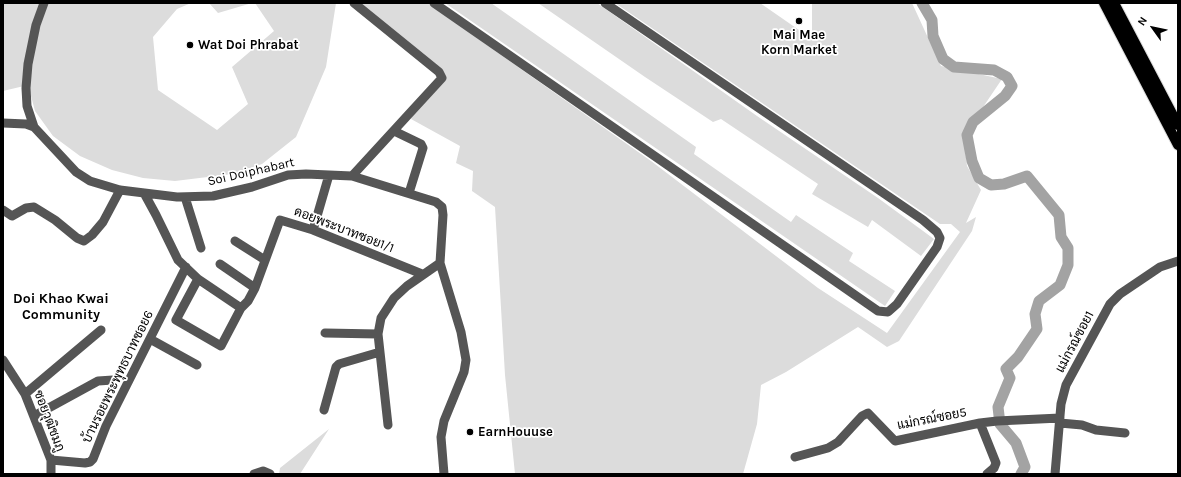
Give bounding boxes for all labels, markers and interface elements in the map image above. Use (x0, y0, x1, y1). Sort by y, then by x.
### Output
north arrow (1133, 8, 1173, 48)
text: N (1135, 14, 1150, 28)
marker: Mai Mae Korn Market (794, 16, 804, 26)
place label: Mai Mae Korn Market (761, 27, 837, 58)
place label: Wat Doi Phrabat (198, 37, 299, 53)
marker: Wat Doi Phrabat (185, 40, 195, 50)
street label: Soi Doiphabart (206, 154, 296, 190)
street label: ดอยพระบาทซอย1/1 (292, 204, 396, 256)
district label: Doi Khao Kwai Community (13, 291, 109, 324)
street label: บ้านรอยพระพุทธบาทซอย6 (79, 308, 157, 446)
street label: แม่กรณ์ซอย1 (1052, 309, 1098, 375)
street label: ซอยวุฒิชมภู (30, 388, 68, 454)
street label: แม่กรณ์ซอย5 (896, 405, 968, 433)
place label: EarnHouuse (478, 424, 553, 440)
marker: EarnHouuse (465, 427, 475, 437)

